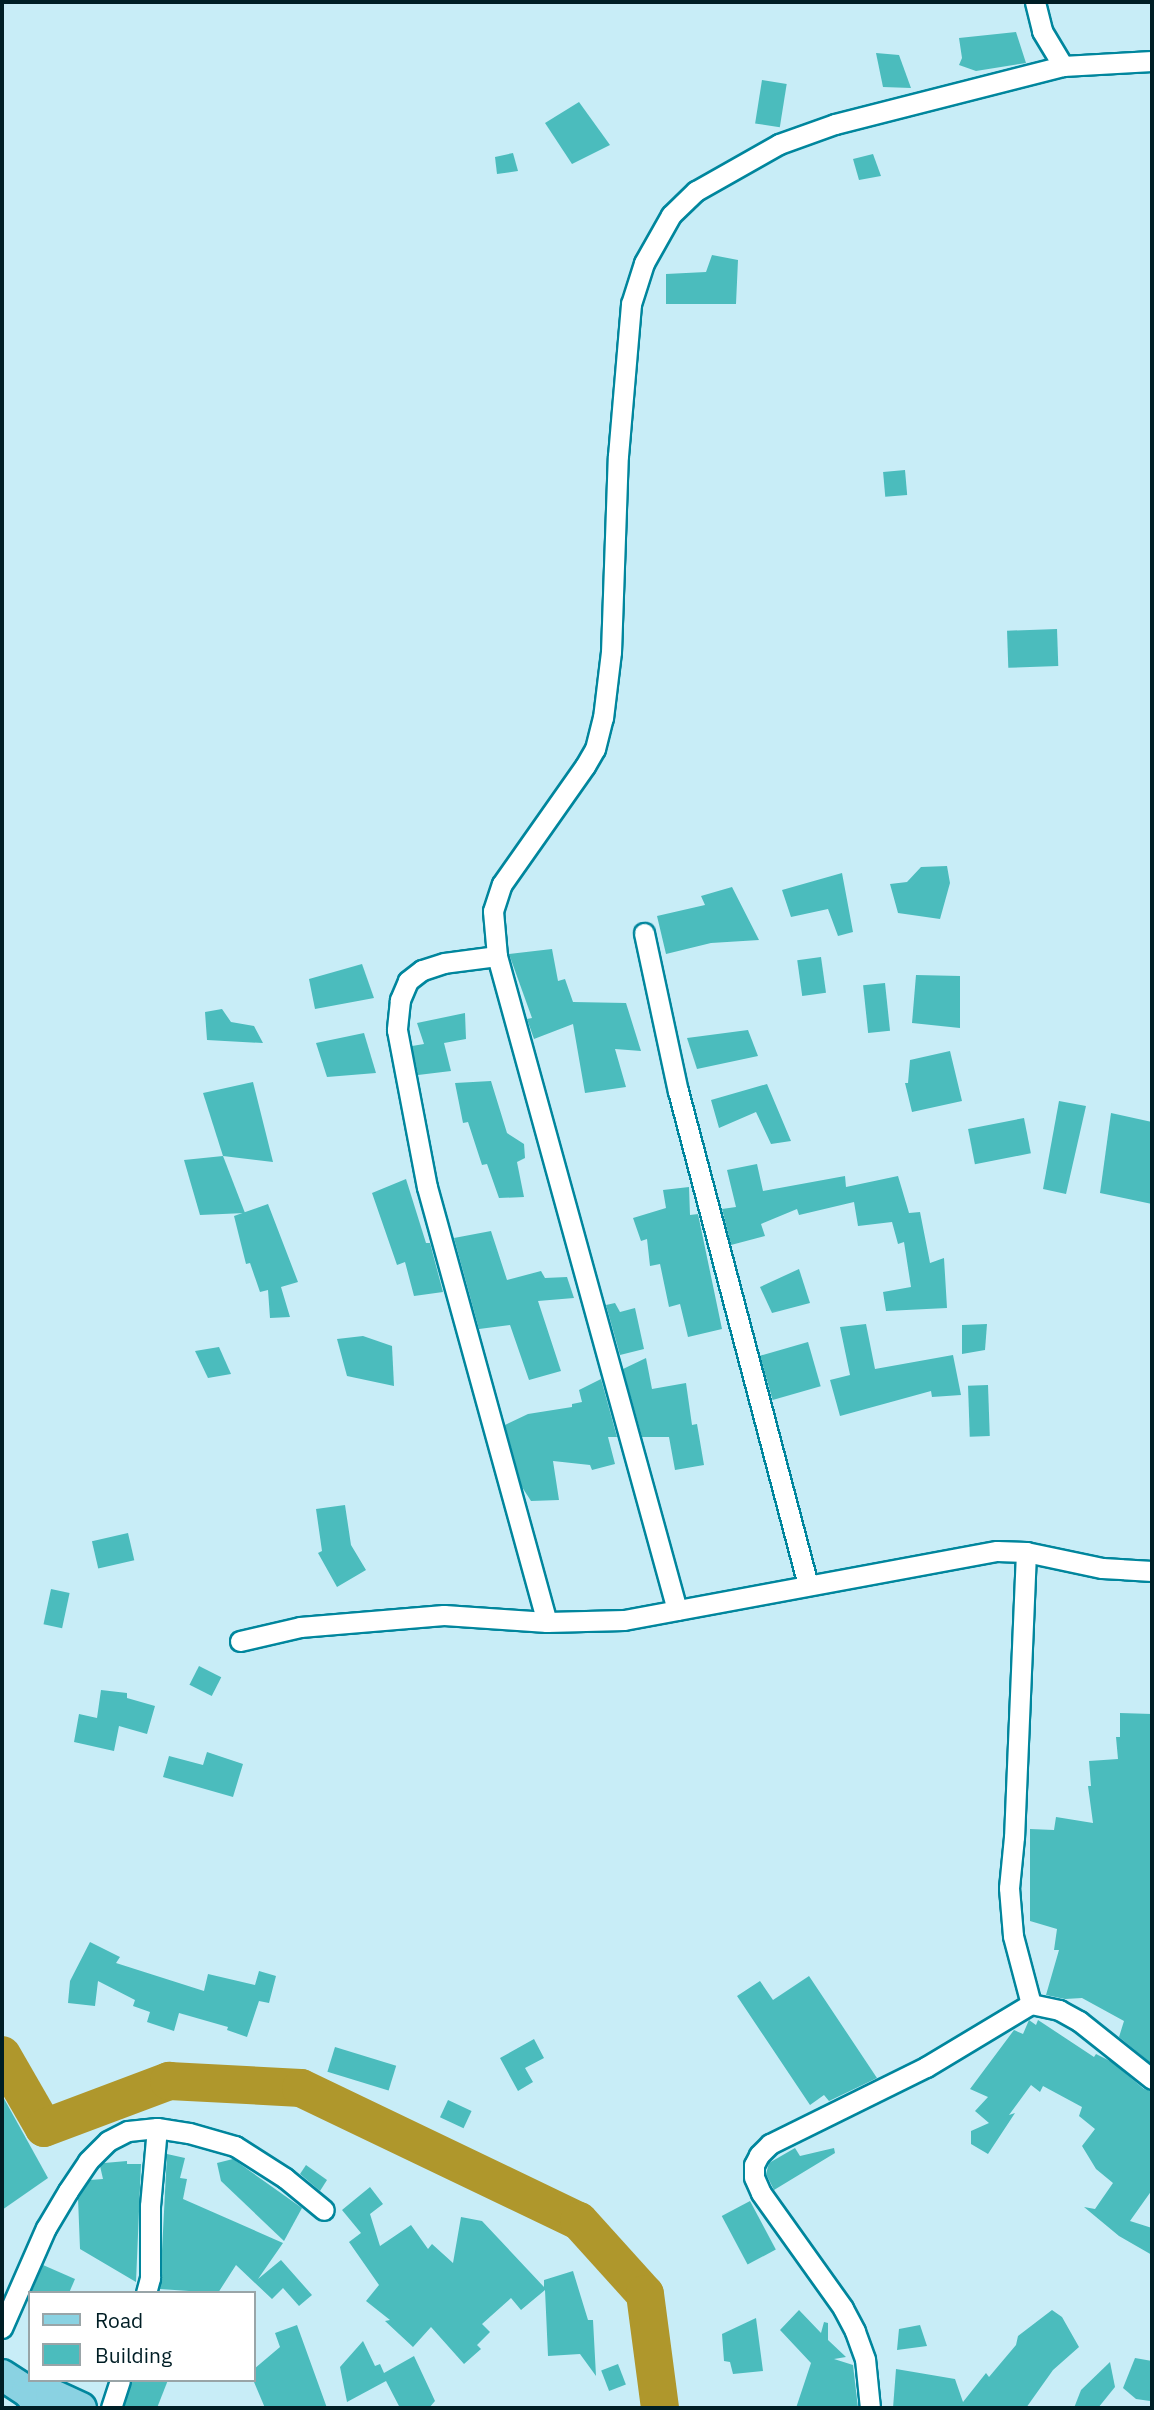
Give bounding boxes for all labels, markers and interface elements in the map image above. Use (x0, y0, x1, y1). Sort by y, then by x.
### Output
legend (28, 2291, 256, 2382)
text: Road (95, 2306, 143, 2334)
text: Building (95, 2341, 172, 2369)

